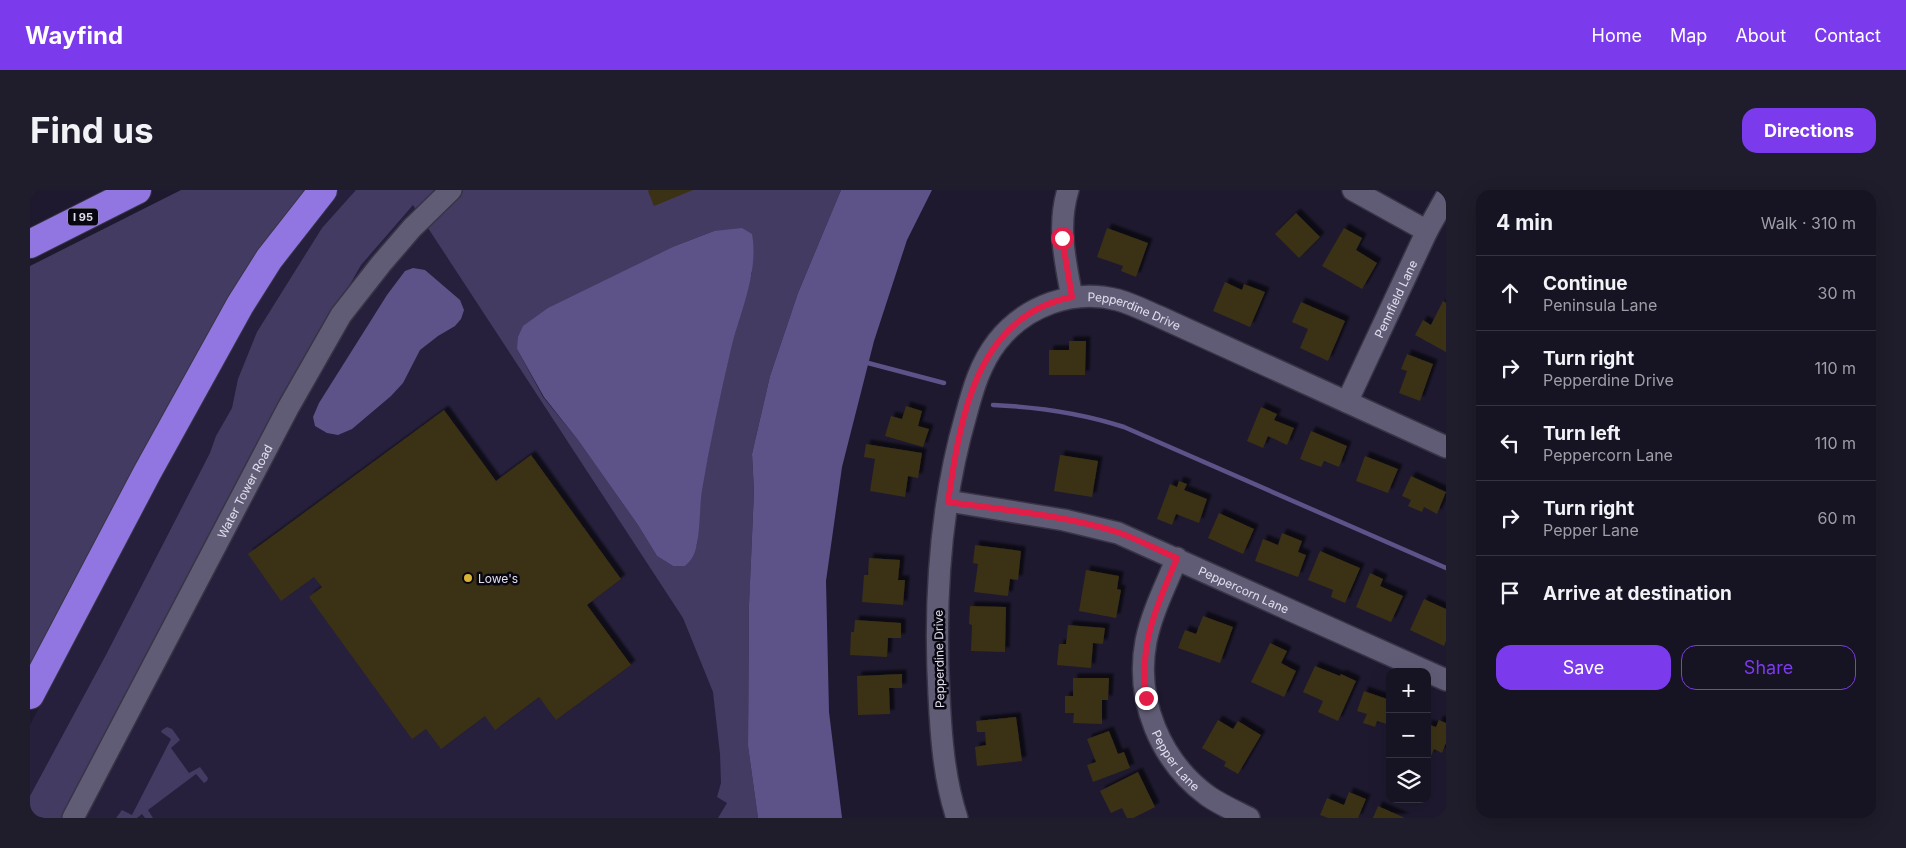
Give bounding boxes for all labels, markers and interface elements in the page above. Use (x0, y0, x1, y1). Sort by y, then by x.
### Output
text: Wayfind (25, 21, 123, 50)
text: Home (1592, 25, 1642, 46)
text: Map (1670, 25, 1707, 46)
text: About (1735, 25, 1786, 46)
text: Contact (1814, 25, 1881, 46)
button: Directions (1742, 108, 1876, 153)
text: Find us (30, 109, 154, 151)
road number: I 95 (68, 208, 98, 226)
text: 4 min (1496, 210, 1553, 235)
text: Walk · 310 m (1761, 213, 1856, 233)
route start (1051, 227, 1074, 250)
street label: Pennfield Lane (1371, 257, 1420, 340)
text: Continue (1543, 272, 1628, 295)
icon: ahead (1496, 279, 1524, 307)
text: 30 m (1818, 283, 1856, 303)
street label: Pepperdine Drive (1087, 289, 1183, 333)
text: Peninsula Lane (1543, 295, 1657, 315)
text: Turn right (1543, 347, 1634, 370)
icon: right (1496, 354, 1524, 382)
text: 110 m (1814, 358, 1856, 378)
text: Pepperdine Drive (1543, 370, 1674, 390)
text: Turn left (1543, 422, 1621, 445)
icon: left (1496, 429, 1524, 457)
text: 110 m (1814, 433, 1856, 453)
street label: Water Tower Road (214, 442, 275, 541)
text: Peppercorn Lane (1543, 445, 1673, 465)
text: Turn right (1543, 497, 1634, 520)
icon: right (1496, 504, 1524, 532)
text: 60 m (1817, 508, 1856, 528)
text: Pepper Lane (1543, 520, 1639, 540)
street label: Peppercorn Lane (1196, 563, 1291, 616)
place label: Lowe's (478, 571, 518, 586)
marker: Lowe's (462, 572, 474, 584)
icon: arrive (1496, 579, 1524, 607)
text: Arrive at destination (1543, 582, 1732, 605)
street label: Pepperdine Drive (931, 610, 947, 708)
button: Save (1496, 645, 1671, 690)
button: Share (1681, 645, 1856, 690)
map controls (1386, 668, 1431, 803)
button: + (1386, 668, 1431, 713)
route end (1135, 687, 1158, 710)
button: − (1386, 713, 1431, 758)
street label: Pepper Lane (1149, 727, 1203, 794)
button: layers (1386, 758, 1431, 803)

